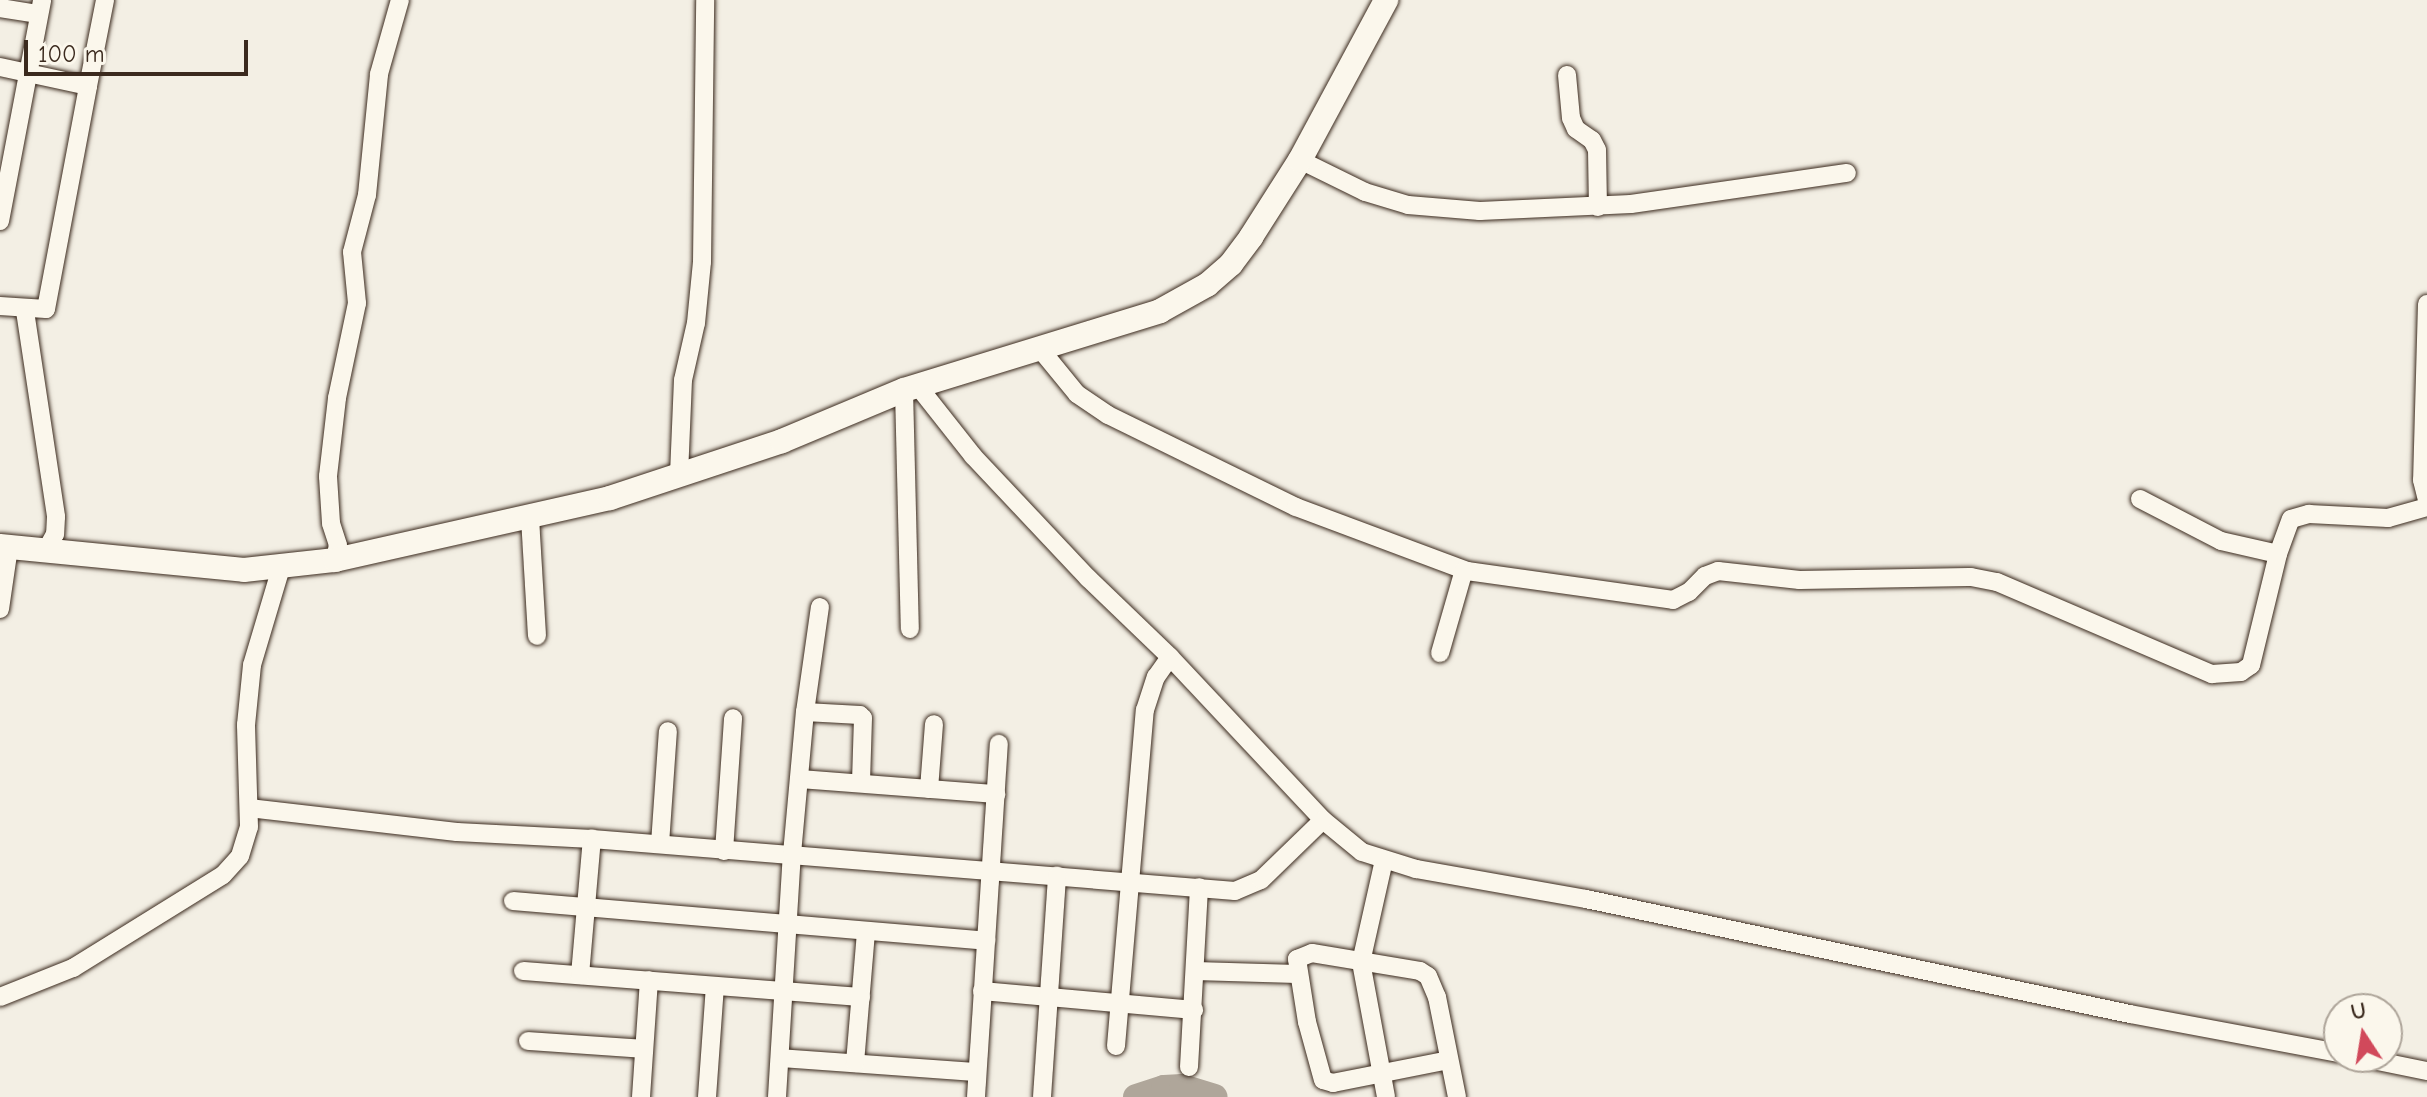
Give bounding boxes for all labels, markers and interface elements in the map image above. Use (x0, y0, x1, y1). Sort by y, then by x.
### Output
scale bar (28, 24, 252, 74)
text: 100 m (38, 40, 105, 68)
north arrow (2323, 993, 2403, 1073)
text: U (2349, 997, 2368, 1026)

